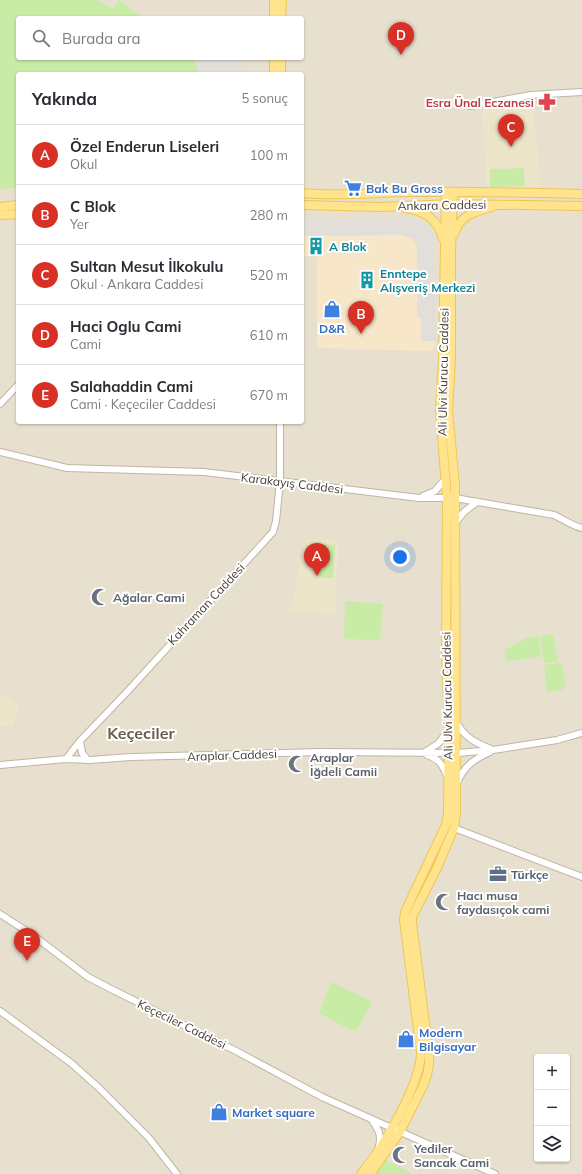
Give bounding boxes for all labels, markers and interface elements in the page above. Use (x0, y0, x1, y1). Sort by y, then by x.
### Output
search box (16, 16, 304, 60)
pin: D (388, 22, 414, 55)
icon: search (30, 27, 52, 49)
text: Burada ara (62, 29, 141, 48)
text: Yakında (32, 88, 97, 109)
text: 5 sonuç (241, 90, 288, 106)
pharmacy icon: Esra Ünal Eczanesi (537, 92, 557, 112)
place label: Esra Ünal Eczanesi (426, 95, 534, 110)
pin: C (498, 114, 524, 147)
text: Özel Enderun Liseleri (70, 137, 219, 156)
text: A (40, 147, 50, 163)
text: 100 m (250, 147, 288, 163)
text: Okul (70, 156, 97, 172)
supermarket icon: Bak Bu Gross (343, 178, 363, 198)
place label: Bak Bu Gross (366, 181, 443, 196)
text: C Blok (70, 197, 116, 216)
street label: Ankara Caddesi (398, 197, 486, 213)
text: B (41, 207, 49, 223)
text: 280 m (250, 207, 288, 223)
text: Yer (70, 216, 89, 232)
building icon: A Blok (306, 236, 326, 256)
place label: A Blok (329, 239, 367, 254)
text: Sultan Mesut İlkokulu (70, 257, 223, 276)
place label: Enntepe Alışveriş Merkezi (380, 266, 475, 295)
text: C (41, 267, 49, 283)
text: 520 m (250, 267, 288, 283)
building icon: Enntepe Alışveriş Merkezi (357, 270, 377, 290)
text: Okul · Ankara Caddesi (70, 276, 203, 292)
shop icon: D&R (322, 299, 342, 319)
pin: B (348, 301, 374, 334)
street label: Ali Ulvi Kurucu Caddesi (434, 308, 452, 436)
text: Haci Oglu Cami (70, 317, 181, 336)
place label: D&R (319, 321, 345, 336)
text: D (40, 327, 50, 343)
text: 610 m (250, 327, 288, 343)
text: Cami (70, 336, 101, 352)
text: Salahaddin Cami (70, 377, 193, 396)
text: E (41, 387, 49, 403)
text: 670 m (250, 387, 288, 403)
text: Cami · Keçeciler Caddesi (70, 396, 216, 412)
street label: Karakayış Caddesi (240, 469, 344, 497)
pin: A (304, 543, 330, 576)
your location (390, 547, 410, 567)
street label: Kahraman Caddesi (164, 560, 248, 648)
mosque icon: Ağalar Cami (90, 587, 110, 607)
place label: Ağalar Cami (113, 590, 185, 605)
street label: Ali Ulvi Kurucu Caddesi (438, 632, 456, 760)
district label: Keçeciler (107, 723, 175, 743)
street label: Araplar Caddesi (187, 746, 277, 764)
place label: Araplar İğdeli Camii (310, 750, 377, 779)
mosque icon: Araplar İğdeli Camii (287, 754, 307, 774)
office icon: Türkçe (488, 864, 508, 884)
place label: Türkçe (511, 867, 549, 882)
place label: Hacı musa faydasıçok cami (457, 888, 549, 917)
mosque icon: Hacı musa faydasıçok cami (434, 892, 454, 912)
pin: E (14, 928, 40, 961)
street label: Keçeciler Caddesi (135, 996, 229, 1052)
place label: Modern Bilgisayar (419, 1025, 476, 1054)
shop icon: Modern Bilgisayar (396, 1029, 416, 1049)
map controls (534, 1054, 570, 1162)
button: + (534, 1054, 570, 1090)
button: − (534, 1090, 570, 1126)
shop icon: Market square (209, 1102, 229, 1122)
place label: Market square (232, 1105, 315, 1120)
button: layers (534, 1126, 570, 1162)
place label: Yediler Sancak Cami (413, 1141, 489, 1170)
mosque icon: Yediler Sancak Cami (391, 1145, 411, 1165)

